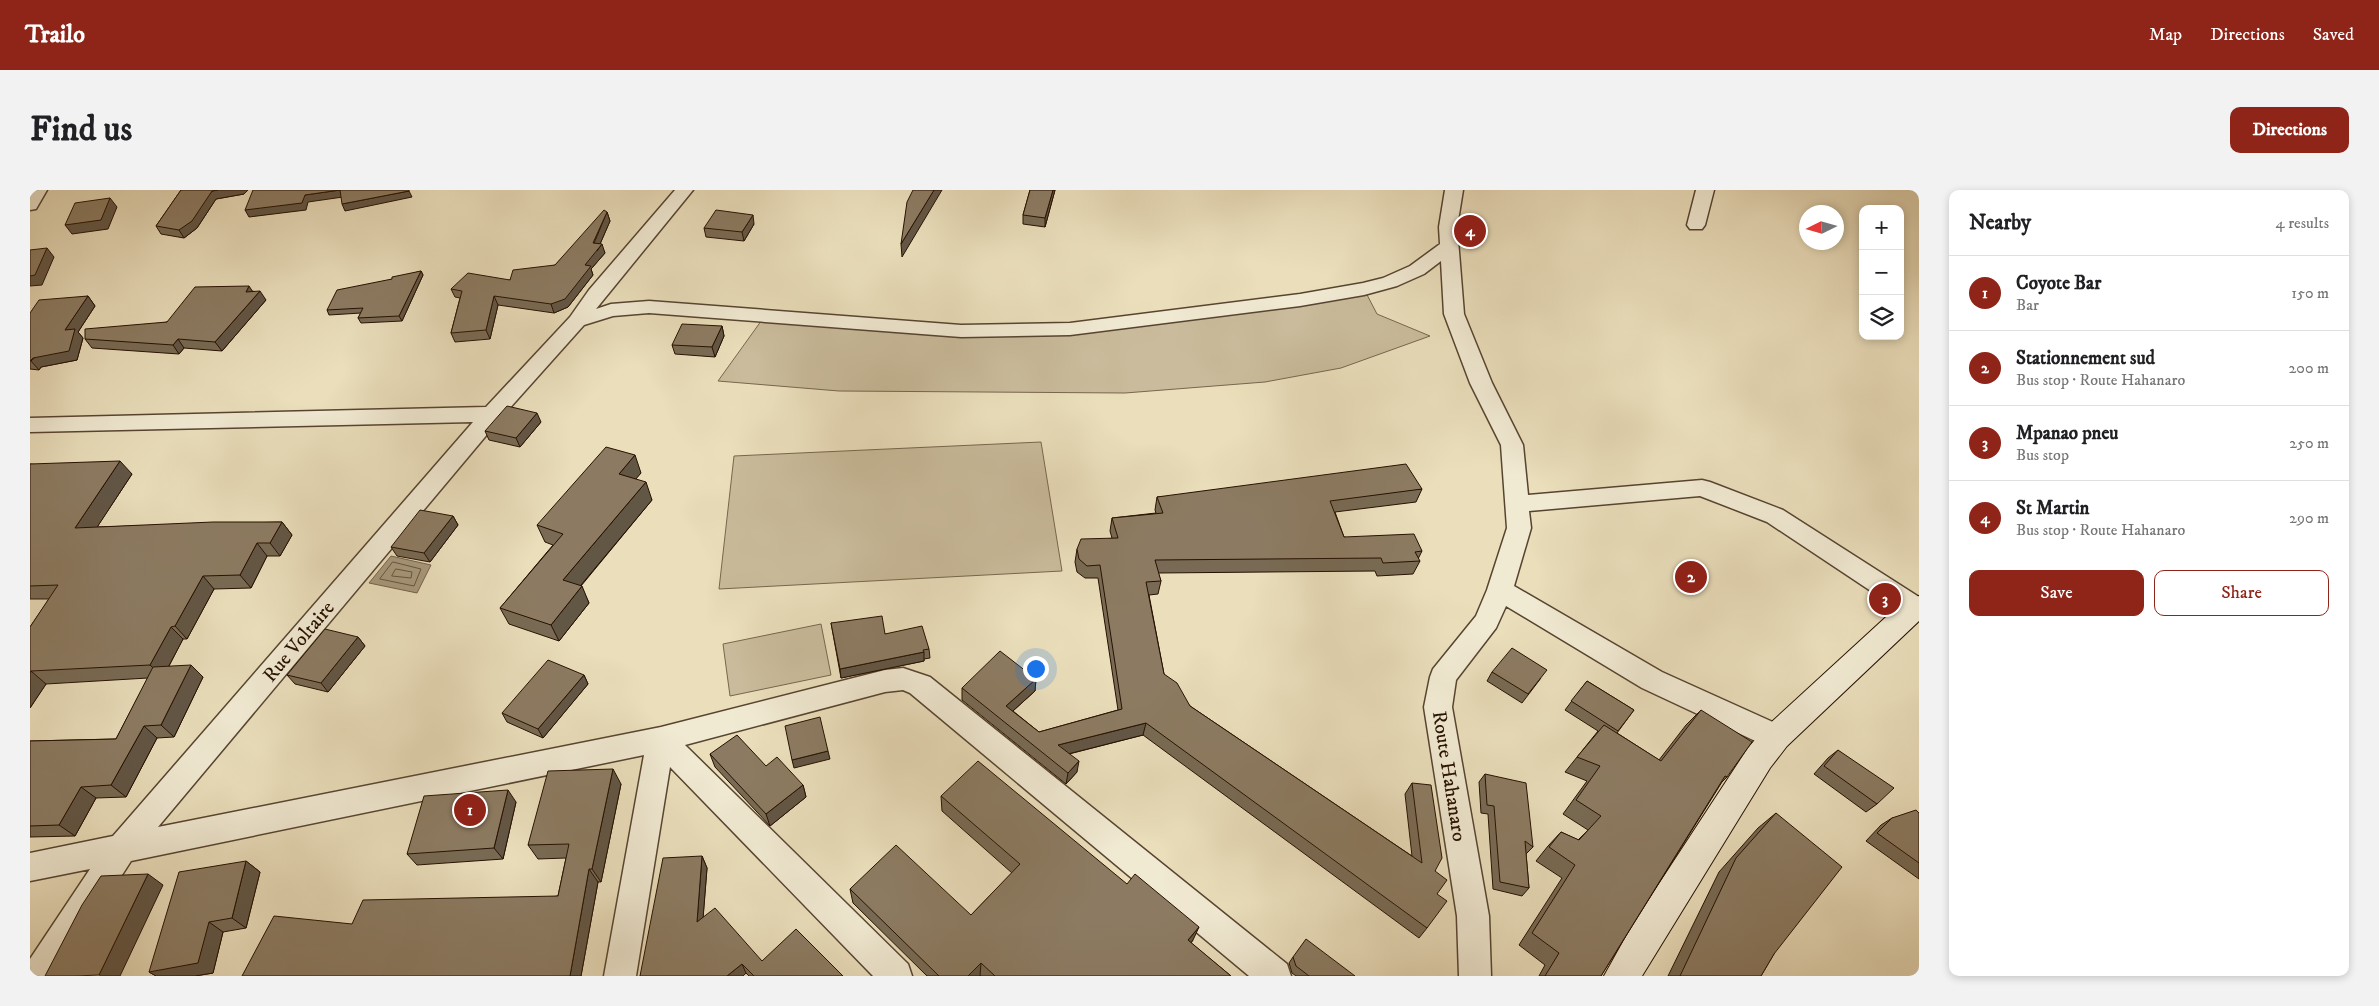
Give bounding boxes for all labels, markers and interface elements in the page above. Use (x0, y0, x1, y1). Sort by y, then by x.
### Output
text: Trailo (25, 20, 85, 50)
text: Map (2149, 24, 2182, 46)
text: Directions (2210, 24, 2285, 46)
text: Saved (2313, 24, 2354, 46)
button: Directions (2230, 107, 2349, 153)
text: Find us (30, 108, 132, 152)
north arrow (1799, 205, 1844, 250)
map controls (1859, 205, 1904, 340)
button: + (1859, 205, 1904, 250)
text: Nearby (1969, 210, 2031, 236)
pin: 4 (1454, 212, 1486, 250)
text: 4 results (2276, 213, 2329, 233)
button: − (1859, 250, 1904, 295)
text: Coyote Bar (2016, 272, 2101, 295)
text: 1 (1982, 283, 1988, 303)
text: 150 m (2291, 283, 2329, 303)
button: layers (1859, 295, 1904, 340)
text: Bar (2016, 295, 2039, 315)
text: Stationnement sud (2016, 347, 2155, 370)
text: 2 (1981, 358, 1989, 378)
text: 200 m (2288, 358, 2329, 378)
text: Bus stop · Route Hahanaro (2016, 370, 2185, 390)
text: Mpanao pneu (2016, 422, 2119, 445)
text: 3 (1982, 433, 1988, 453)
text: 250 m (2289, 433, 2329, 453)
text: Bus stop (2016, 445, 2069, 465)
text: St Martin (2016, 497, 2090, 520)
text: 4 (1980, 508, 1990, 528)
text: 290 m (2289, 508, 2329, 528)
text: Bus stop · Route Hahanaro (2016, 520, 2185, 540)
pin: 2 (1675, 558, 1707, 596)
button: Save (1969, 570, 2144, 616)
button: Share (2154, 570, 2329, 616)
pin: 3 (1869, 580, 1901, 618)
street label: Rue Voltaire (258, 596, 340, 688)
your location (1023, 656, 1049, 682)
street label: Route Hahanaro (1426, 709, 1471, 843)
pin: 1 (454, 791, 486, 829)

